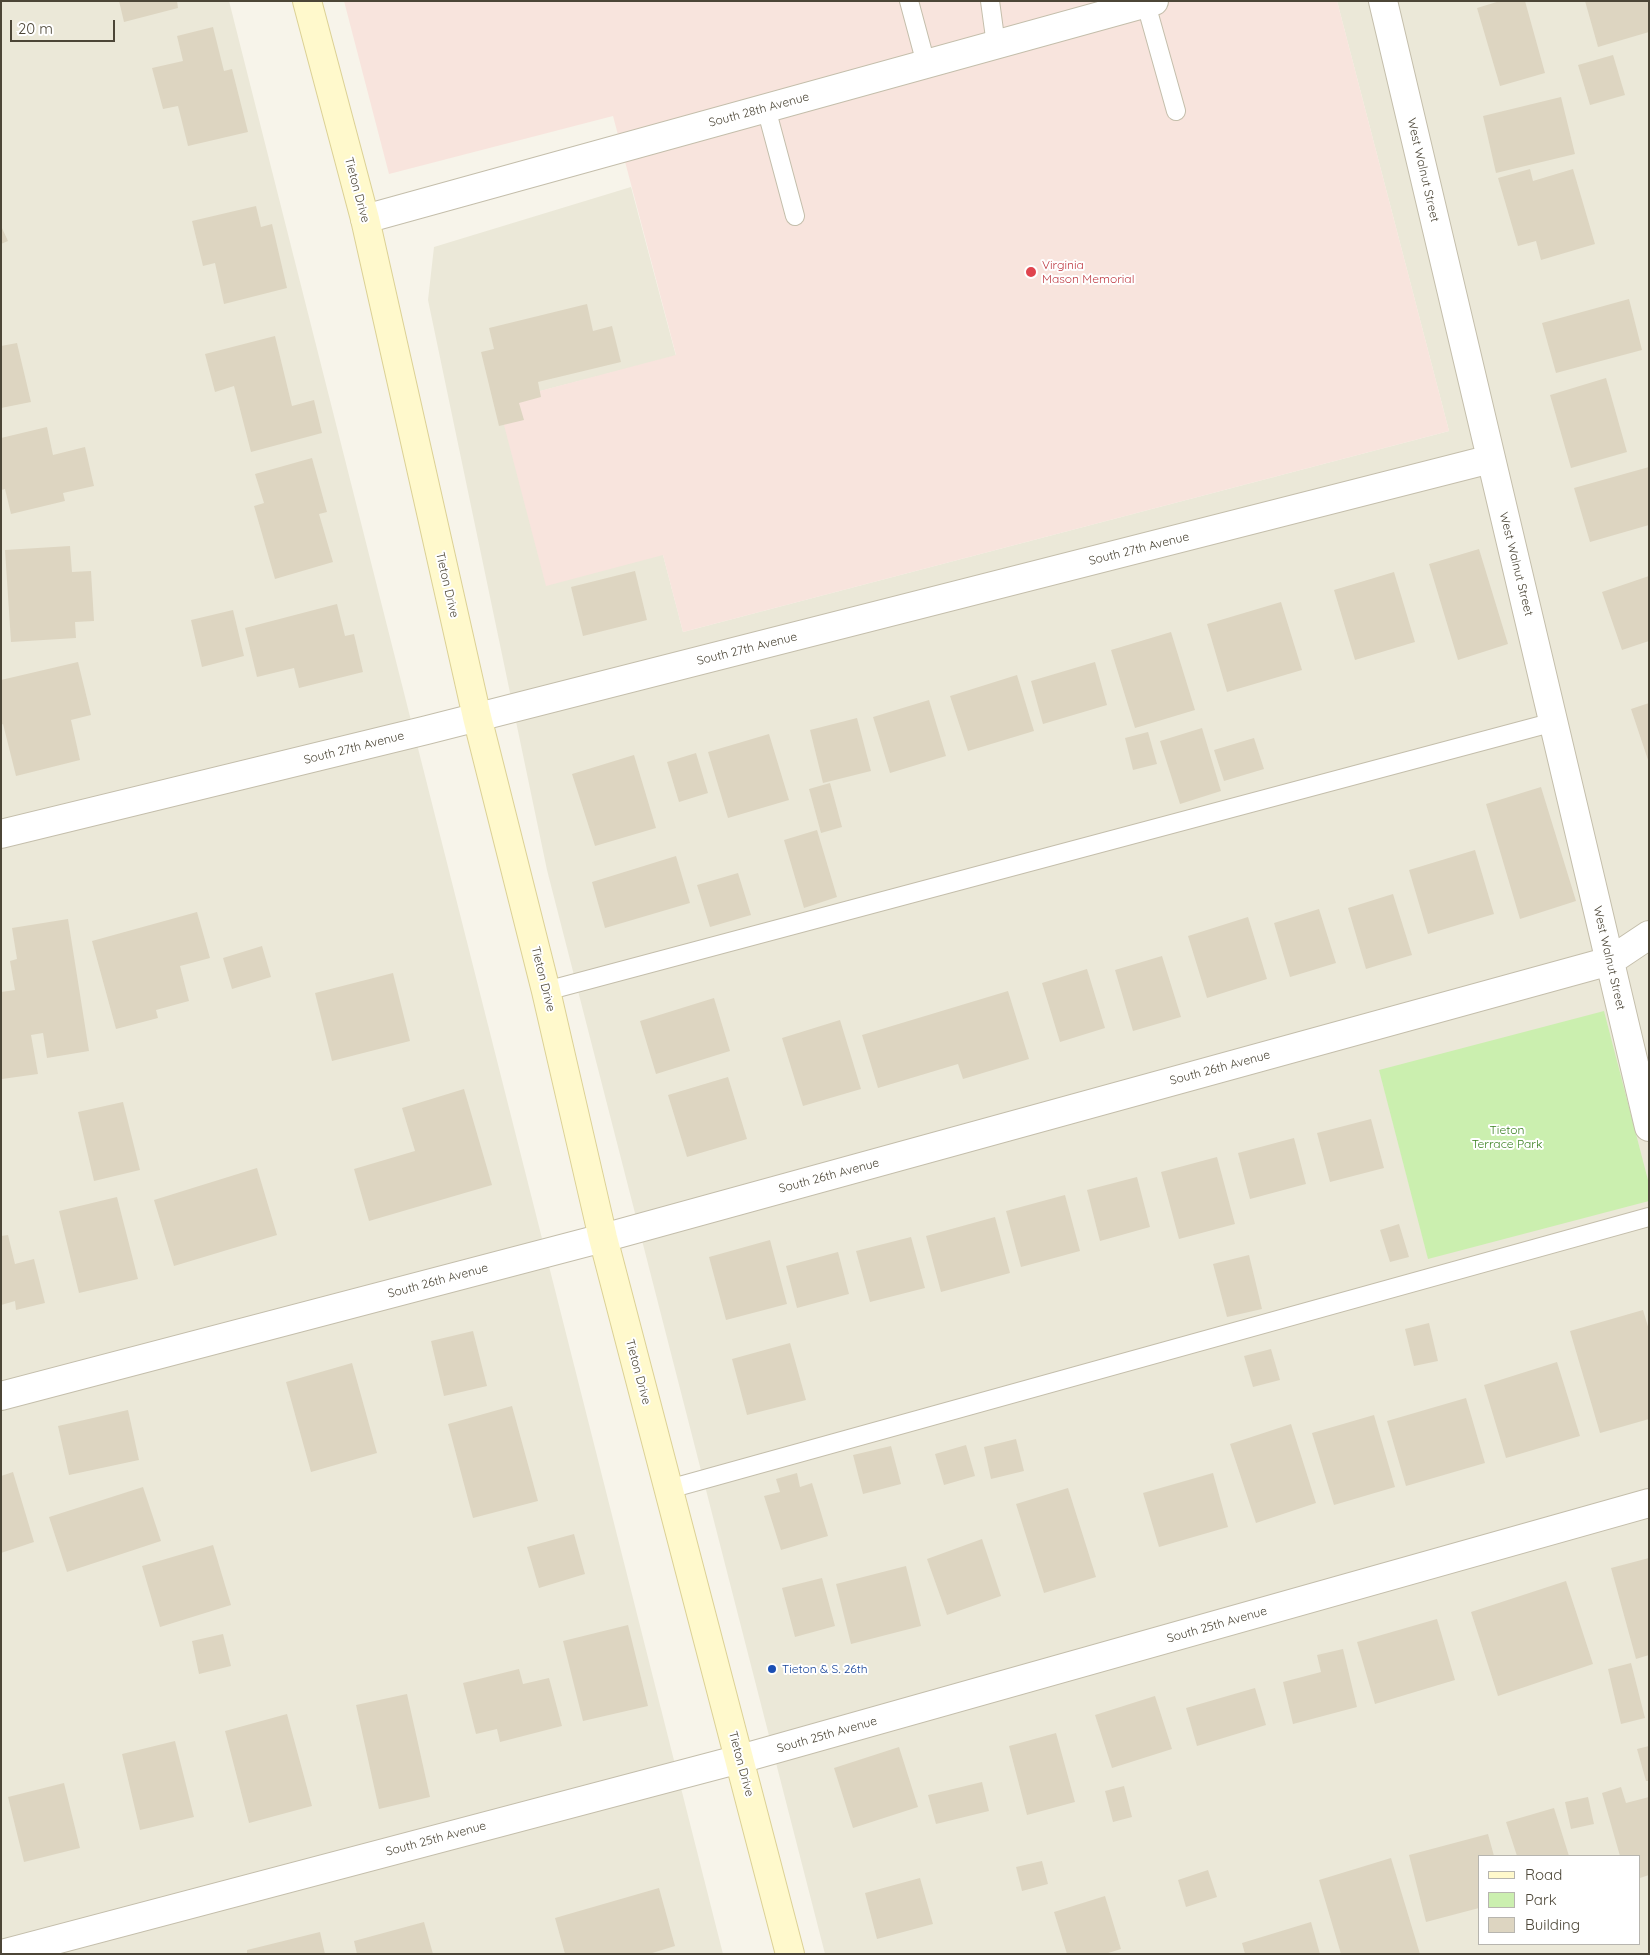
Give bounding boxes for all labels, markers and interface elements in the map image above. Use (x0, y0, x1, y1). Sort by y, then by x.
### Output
scale bar (12, 10, 118, 42)
text: 20 m (18, 19, 53, 38)
street label: South 28th Avenue (707, 90, 811, 130)
street label: West Walnut Street (1404, 116, 1442, 224)
street label: Tieton Drive (341, 156, 373, 224)
place label: Virginia Mason Memorial (1042, 258, 1134, 286)
marker: Virginia Mason Memorial (1024, 265, 1038, 279)
street label: West Walnut Street (1496, 511, 1536, 617)
street label: South 27th Avenue (1087, 530, 1191, 568)
street label: Tieton Drive (432, 551, 462, 619)
street label: South 27th Avenue (695, 630, 799, 668)
street label: South 27th Avenue (302, 729, 406, 767)
street label: West Walnut Street (1590, 904, 1628, 1012)
street label: Tieton Drive (528, 945, 558, 1013)
street label: South 26th Avenue (1168, 1048, 1272, 1088)
park label: Tieton Terrace Park (1472, 1123, 1542, 1151)
street label: South 26th Avenue (777, 1156, 881, 1196)
street label: South 26th Avenue (386, 1261, 490, 1301)
street label: Tieton Drive (622, 1338, 654, 1406)
street label: South 25th Avenue (1165, 1604, 1269, 1646)
place label: Tieton & S. 26th (782, 1662, 868, 1676)
marker: Tieton & S. 26th (766, 1663, 778, 1675)
street label: South 25th Avenue (775, 1714, 879, 1756)
street label: Tieton Drive (725, 1730, 757, 1798)
street label: South 25th Avenue (384, 1819, 488, 1859)
legend (1478, 1855, 1640, 1945)
text: Road (1525, 1865, 1562, 1884)
text: Park (1525, 1890, 1557, 1909)
text: Building (1525, 1915, 1580, 1934)

